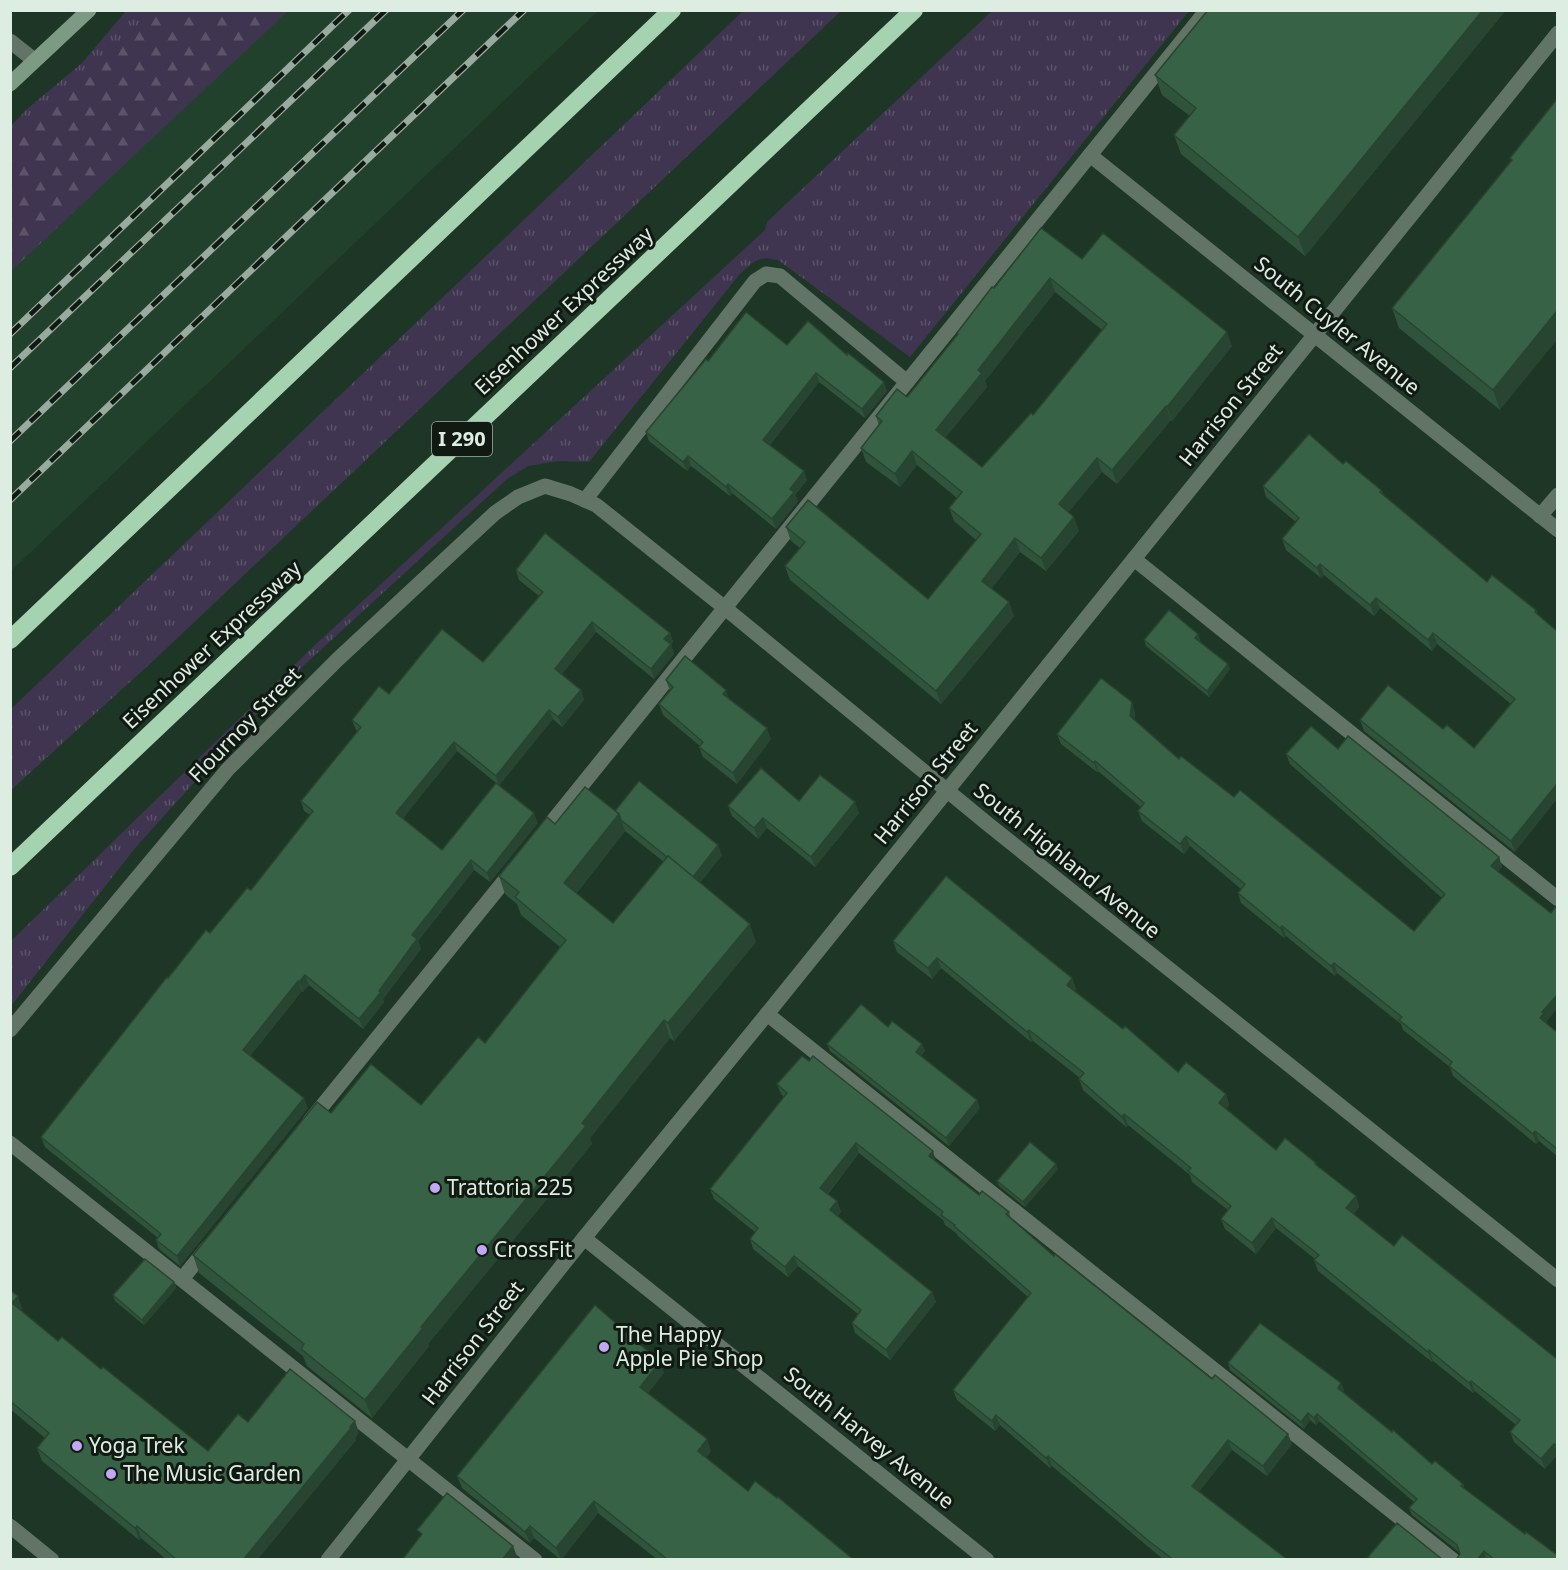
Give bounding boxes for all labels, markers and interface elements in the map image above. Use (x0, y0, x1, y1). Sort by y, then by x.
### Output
street label: Eisenhower Expressway (468, 220, 659, 401)
street label: South Cuyler Avenue (1249, 250, 1426, 401)
street label: Harrison Street (1172, 337, 1289, 471)
road number: I 290 (432, 422, 492, 456)
street label: Eisenhower Expressway (116, 554, 307, 735)
street label: Flournoy Street (182, 660, 307, 788)
street label: Harrison Street (867, 715, 984, 849)
street label: South Highland Avenue (969, 776, 1167, 944)
place label: Trattoria 225 (447, 1173, 573, 1201)
marker: Trattoria 225 (428, 1181, 442, 1195)
place label: CrossFit (494, 1235, 573, 1263)
marker: CrossFit (475, 1243, 489, 1257)
street label: Harrison Street (415, 1274, 530, 1410)
place label: The Happy Apple Pie Shop (616, 1320, 764, 1372)
marker: The Happy Apple Pie Shop (597, 1340, 611, 1354)
street label: South Harvey Avenue (779, 1360, 961, 1515)
place label: Yoga Trek (89, 1431, 185, 1459)
marker: Yoga Trek (70, 1439, 84, 1453)
place label: The Music Garden (123, 1459, 301, 1487)
marker: The Music Garden (104, 1467, 118, 1481)

